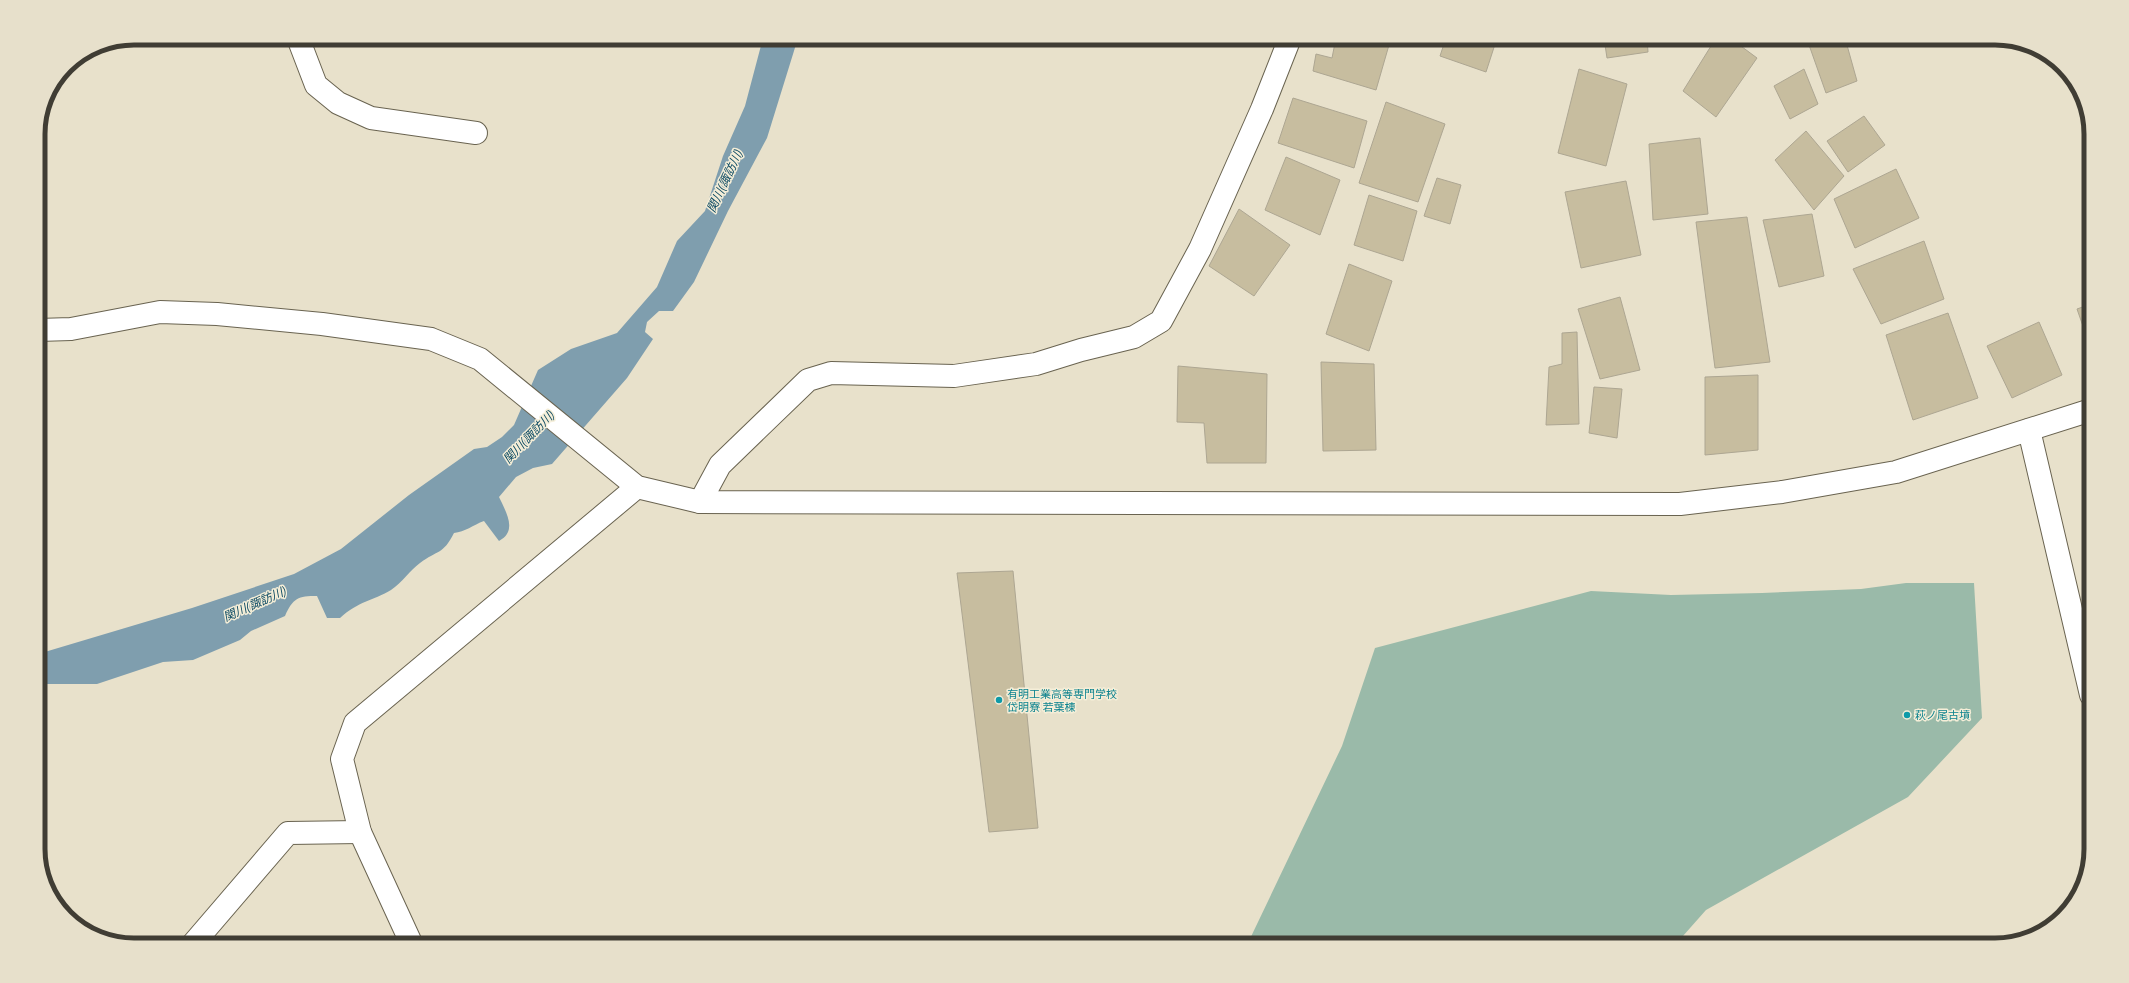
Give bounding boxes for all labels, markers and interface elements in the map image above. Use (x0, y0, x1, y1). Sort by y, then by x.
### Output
water label: 関川(諏訪川) (704, 147, 746, 215)
water label: 関川(諏訪川) (500, 408, 558, 466)
water label: 関川(諏訪川) (221, 584, 289, 624)
place label: 有明工業高等専門学校 岱明寮 若葉棟 (1007, 688, 1117, 713)
marker: 有明工業高等専門学校 岱明寮 若葉棟 (994, 695, 1004, 705)
place label: 萩ノ尾古墳 (1915, 709, 1970, 721)
marker: 萩ノ尾古墳 (1902, 710, 1912, 720)

